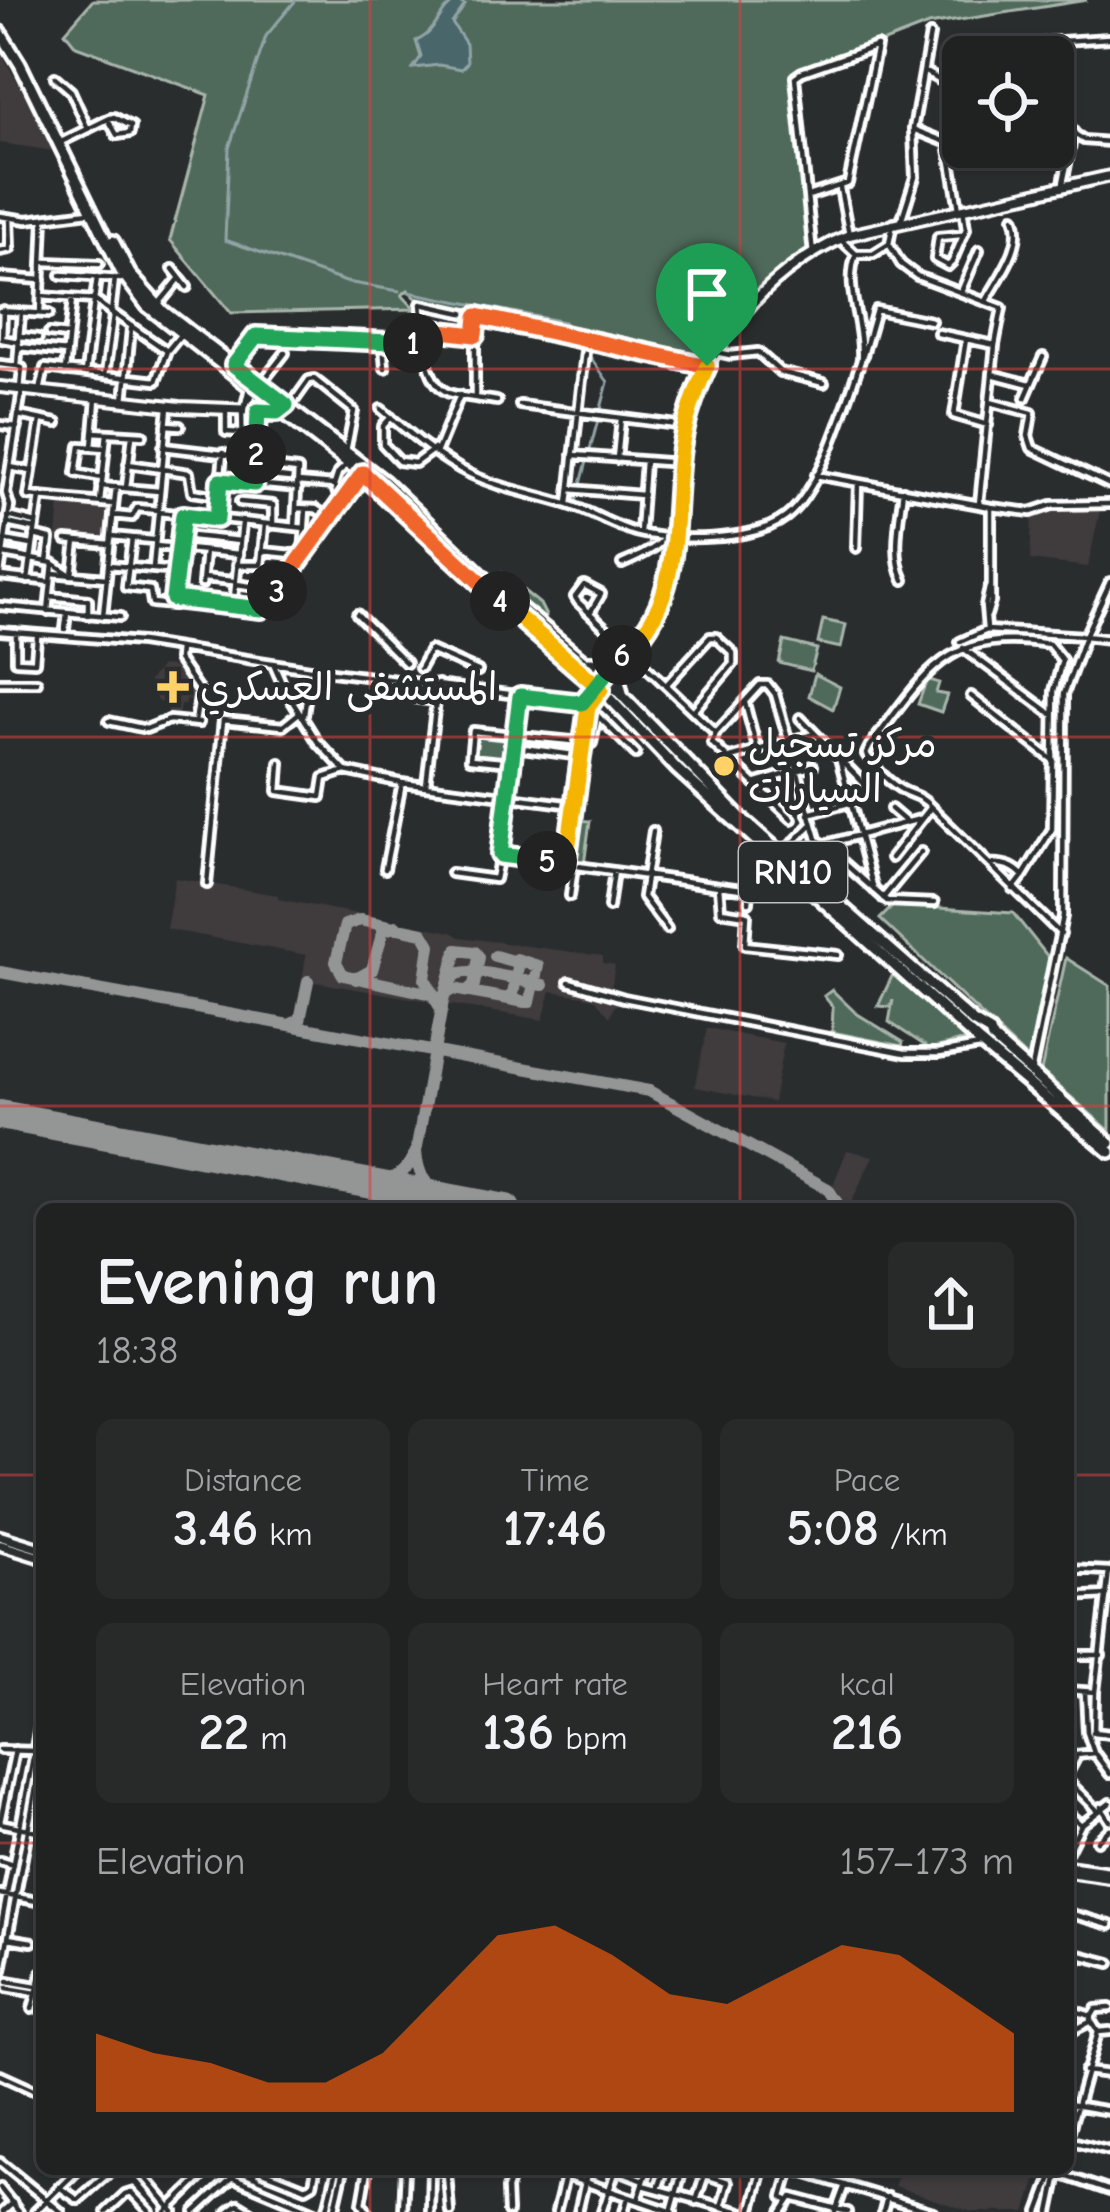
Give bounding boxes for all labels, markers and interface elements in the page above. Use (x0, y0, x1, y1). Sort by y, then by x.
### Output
map controls (942, 36, 1074, 168)
button: locate (942, 36, 1074, 168)
pin (656, 243, 758, 366)
icon: arrive (674, 261, 740, 327)
pin: 1 (383, 313, 443, 373)
text: 1 (407, 324, 419, 362)
pin: 2 (226, 424, 286, 484)
text: 2 (248, 435, 264, 473)
pin: 3 (247, 561, 307, 621)
pin: 4 (470, 571, 530, 631)
text: 3 (269, 572, 285, 610)
text: 4 (492, 582, 508, 620)
pin: 6 (592, 625, 652, 685)
text: 6 (613, 636, 631, 674)
place label: المستشفى العسكري (200, 665, 497, 715)
marker: المستشفى العسكري (157, 671, 189, 703)
place label: مركز تسجيل السيارات (748, 722, 937, 812)
marker: مركز تسجيل السيارات (711, 753, 737, 779)
pin: 5 (517, 831, 577, 891)
text: 5 (538, 842, 556, 880)
road number: RN10 (739, 842, 847, 902)
button: share (888, 1242, 1014, 1368)
text: Evening run (96, 1245, 438, 1321)
text: 18:38 (96, 1328, 178, 1373)
text: Distance (184, 1461, 302, 1499)
text: Time (521, 1461, 589, 1499)
text: Pace (834, 1461, 900, 1499)
text: 3.46 (173, 1499, 258, 1558)
text: 17:46 (503, 1499, 607, 1558)
text: 5:08 (786, 1499, 879, 1558)
text: km (258, 1515, 313, 1553)
text: /km (879, 1515, 948, 1553)
text: Elevation (180, 1665, 306, 1703)
text: Heart rate (482, 1665, 628, 1703)
text: kcal (839, 1665, 895, 1703)
text: 22 (198, 1703, 249, 1762)
text: 136 (482, 1703, 554, 1762)
text: 216 (831, 1703, 903, 1762)
text: m (249, 1719, 288, 1757)
text: bpm (554, 1719, 628, 1757)
text: Elevation (96, 1839, 245, 1884)
text: 157–173 m (840, 1839, 1014, 1884)

